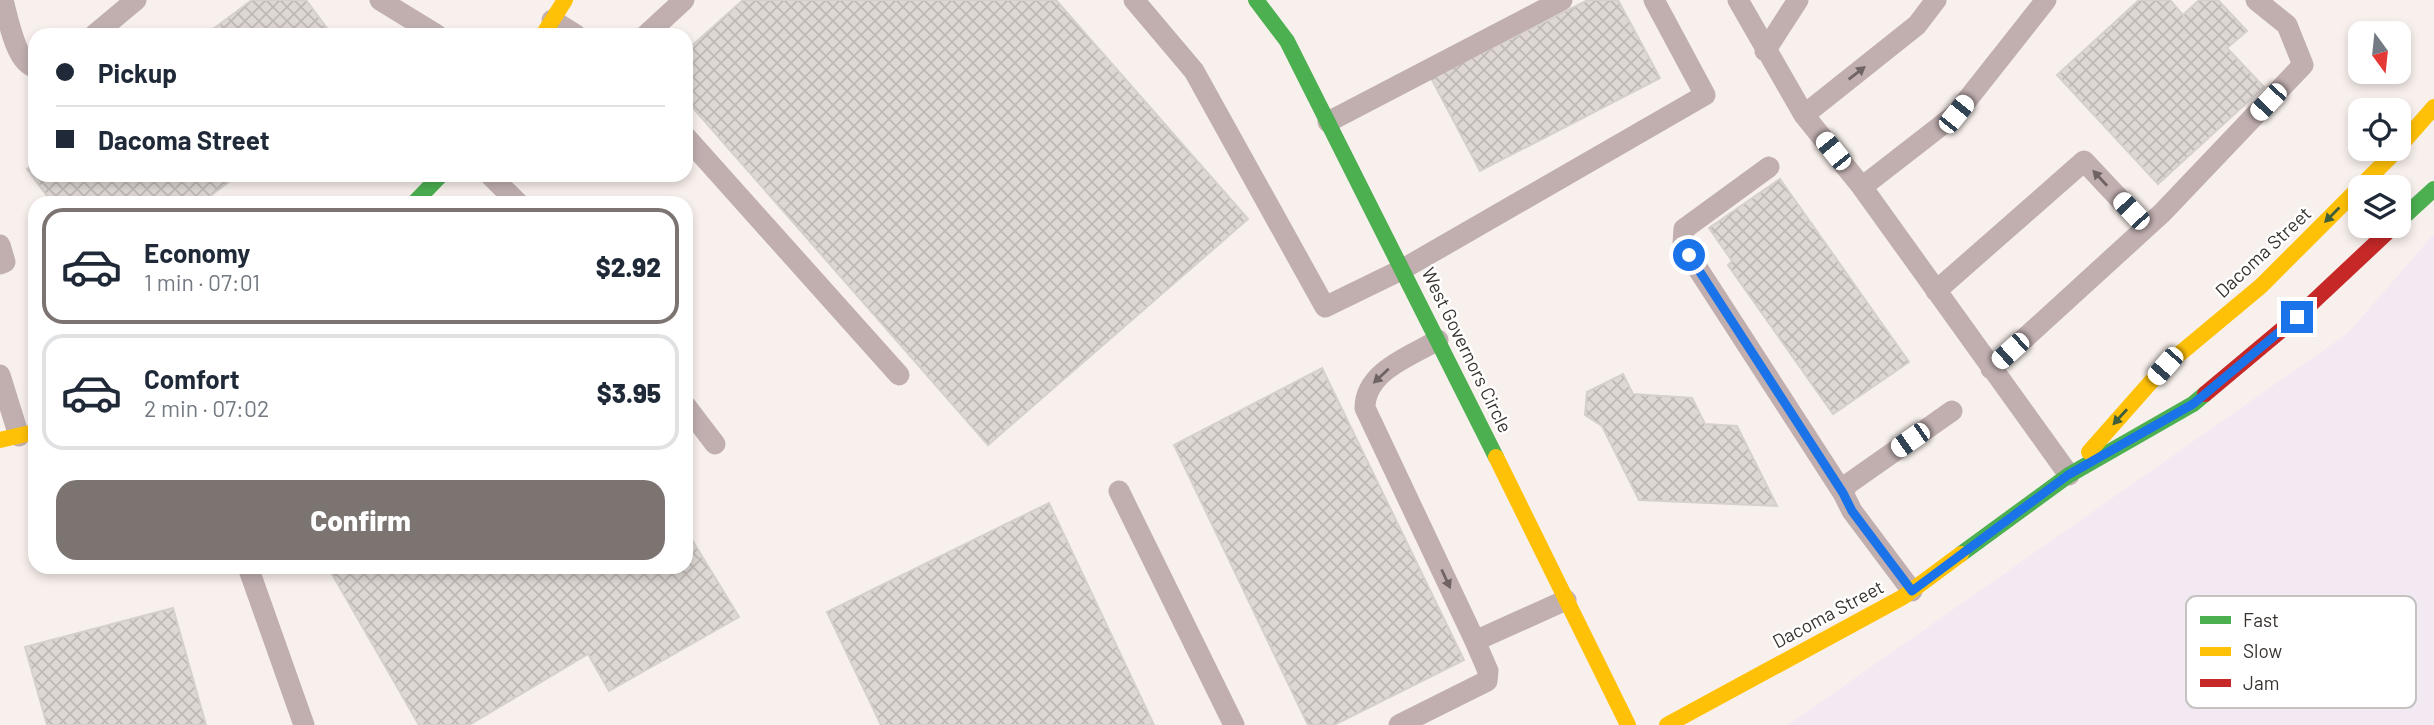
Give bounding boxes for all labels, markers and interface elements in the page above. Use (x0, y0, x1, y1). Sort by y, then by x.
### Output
north arrow (2348, 21, 2412, 84)
map controls (2348, 21, 2411, 238)
text: Pickup (98, 57, 177, 88)
one-way arrow (1848, 66, 1866, 80)
car (2246, 79, 2291, 125)
car (1935, 91, 1978, 137)
button: locate (2348, 98, 2411, 161)
text: Dacoma Street (98, 124, 270, 155)
car (1812, 128, 1855, 174)
one-way arrow (2091, 169, 2108, 186)
button: layers (2348, 175, 2411, 238)
car (2109, 188, 2154, 234)
street label: Dacoma Street (2210, 201, 2315, 302)
one-way arrow (2324, 206, 2341, 223)
icon: car (60, 235, 123, 298)
text: Economy (144, 237, 250, 268)
route start (1673, 239, 1705, 271)
text: $2.92 (596, 251, 661, 282)
street label: West Governors Circle (1417, 264, 1517, 436)
text: 1 min · 07:01 (144, 268, 260, 296)
route end (2281, 301, 2313, 333)
car (1988, 329, 2033, 373)
car (2144, 343, 2187, 389)
icon: car (60, 361, 123, 424)
text: Comfort (144, 363, 240, 394)
one-way arrow (1372, 368, 1390, 384)
text: $3.95 (597, 377, 661, 408)
text: 2 min · 07:02 (144, 394, 269, 422)
one-way arrow (2112, 408, 2128, 426)
car (1887, 419, 1934, 461)
button: Confirm (56, 480, 665, 560)
one-way arrow (1441, 569, 1452, 590)
street label: Dacoma Street (1768, 575, 1887, 652)
legend (2186, 596, 2416, 708)
text: Fast (2243, 608, 2279, 631)
text: Slow (2243, 639, 2282, 662)
text: Jam (2243, 671, 2279, 694)

